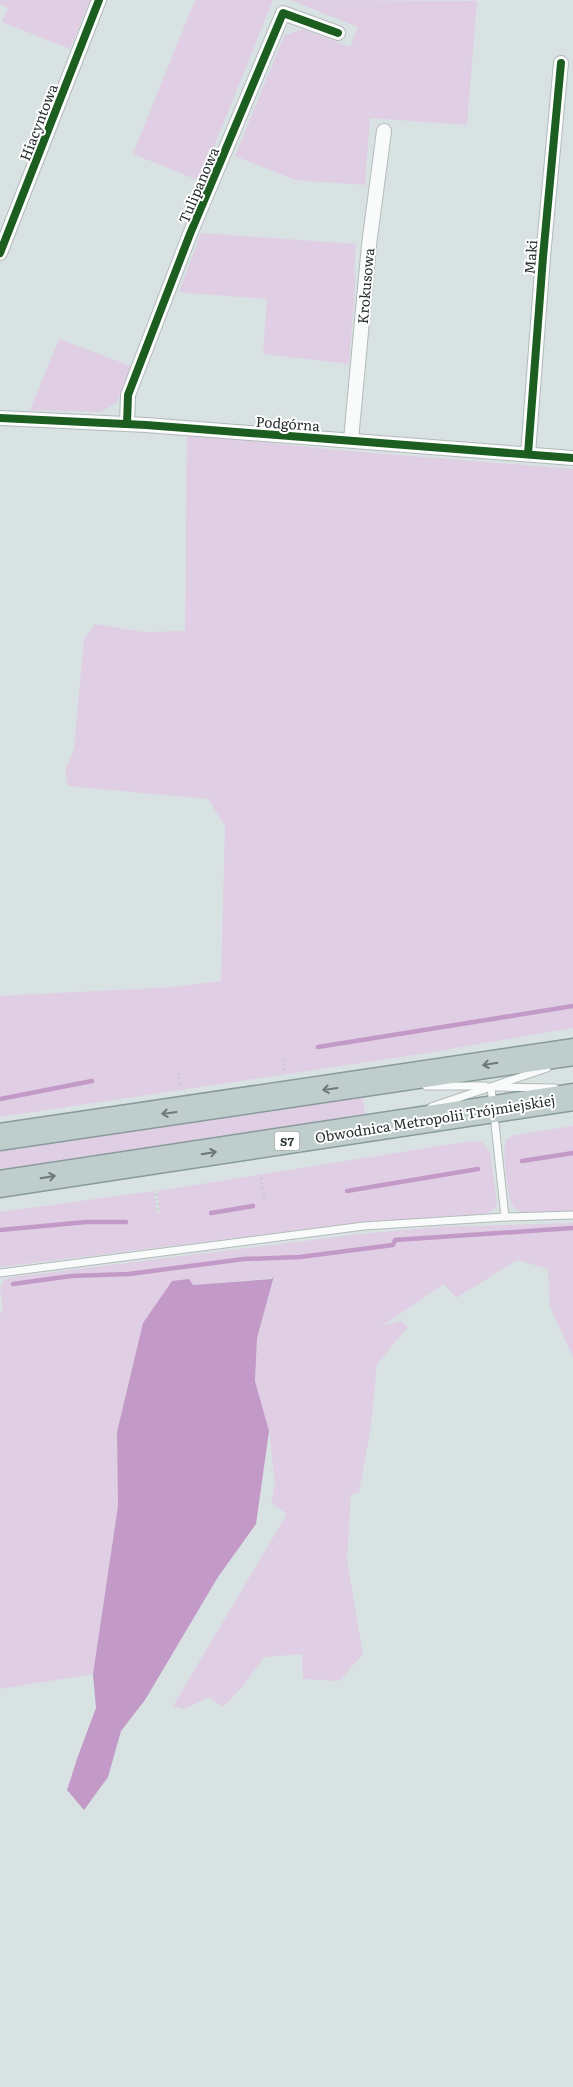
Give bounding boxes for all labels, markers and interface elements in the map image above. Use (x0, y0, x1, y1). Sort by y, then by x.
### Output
street label: Hiacyntowa (14, 80, 62, 163)
street label: Tulipanowa (173, 143, 223, 226)
street label: Maki (519, 239, 541, 275)
street label: Krokusowa (352, 247, 378, 325)
street label: Podgórna (255, 411, 321, 435)
one-way arrow (483, 1060, 499, 1070)
one-way arrow (322, 1084, 338, 1094)
street label: Obwodnica Metropolii Trójmiejskiej (313, 1089, 557, 1147)
one-way arrow (161, 1108, 177, 1118)
road number: S7 (274, 1132, 300, 1150)
one-way arrow (201, 1148, 217, 1158)
one-way arrow (40, 1172, 56, 1182)

